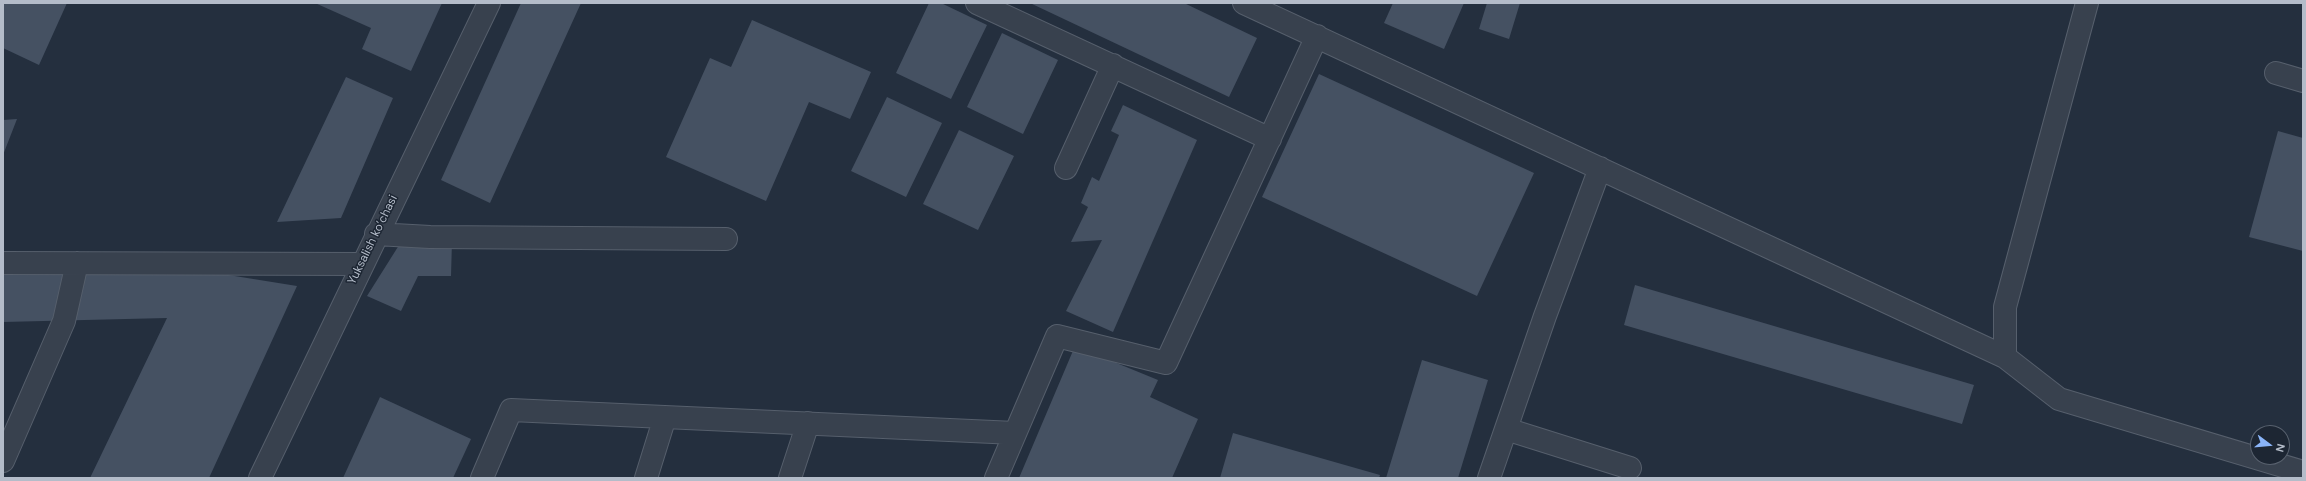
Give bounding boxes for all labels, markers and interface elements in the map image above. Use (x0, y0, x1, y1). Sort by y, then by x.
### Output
street label: Yuksalish ko’chasi (345, 193, 401, 287)
north arrow (2250, 425, 2290, 465)
text: N (2273, 442, 2288, 454)

